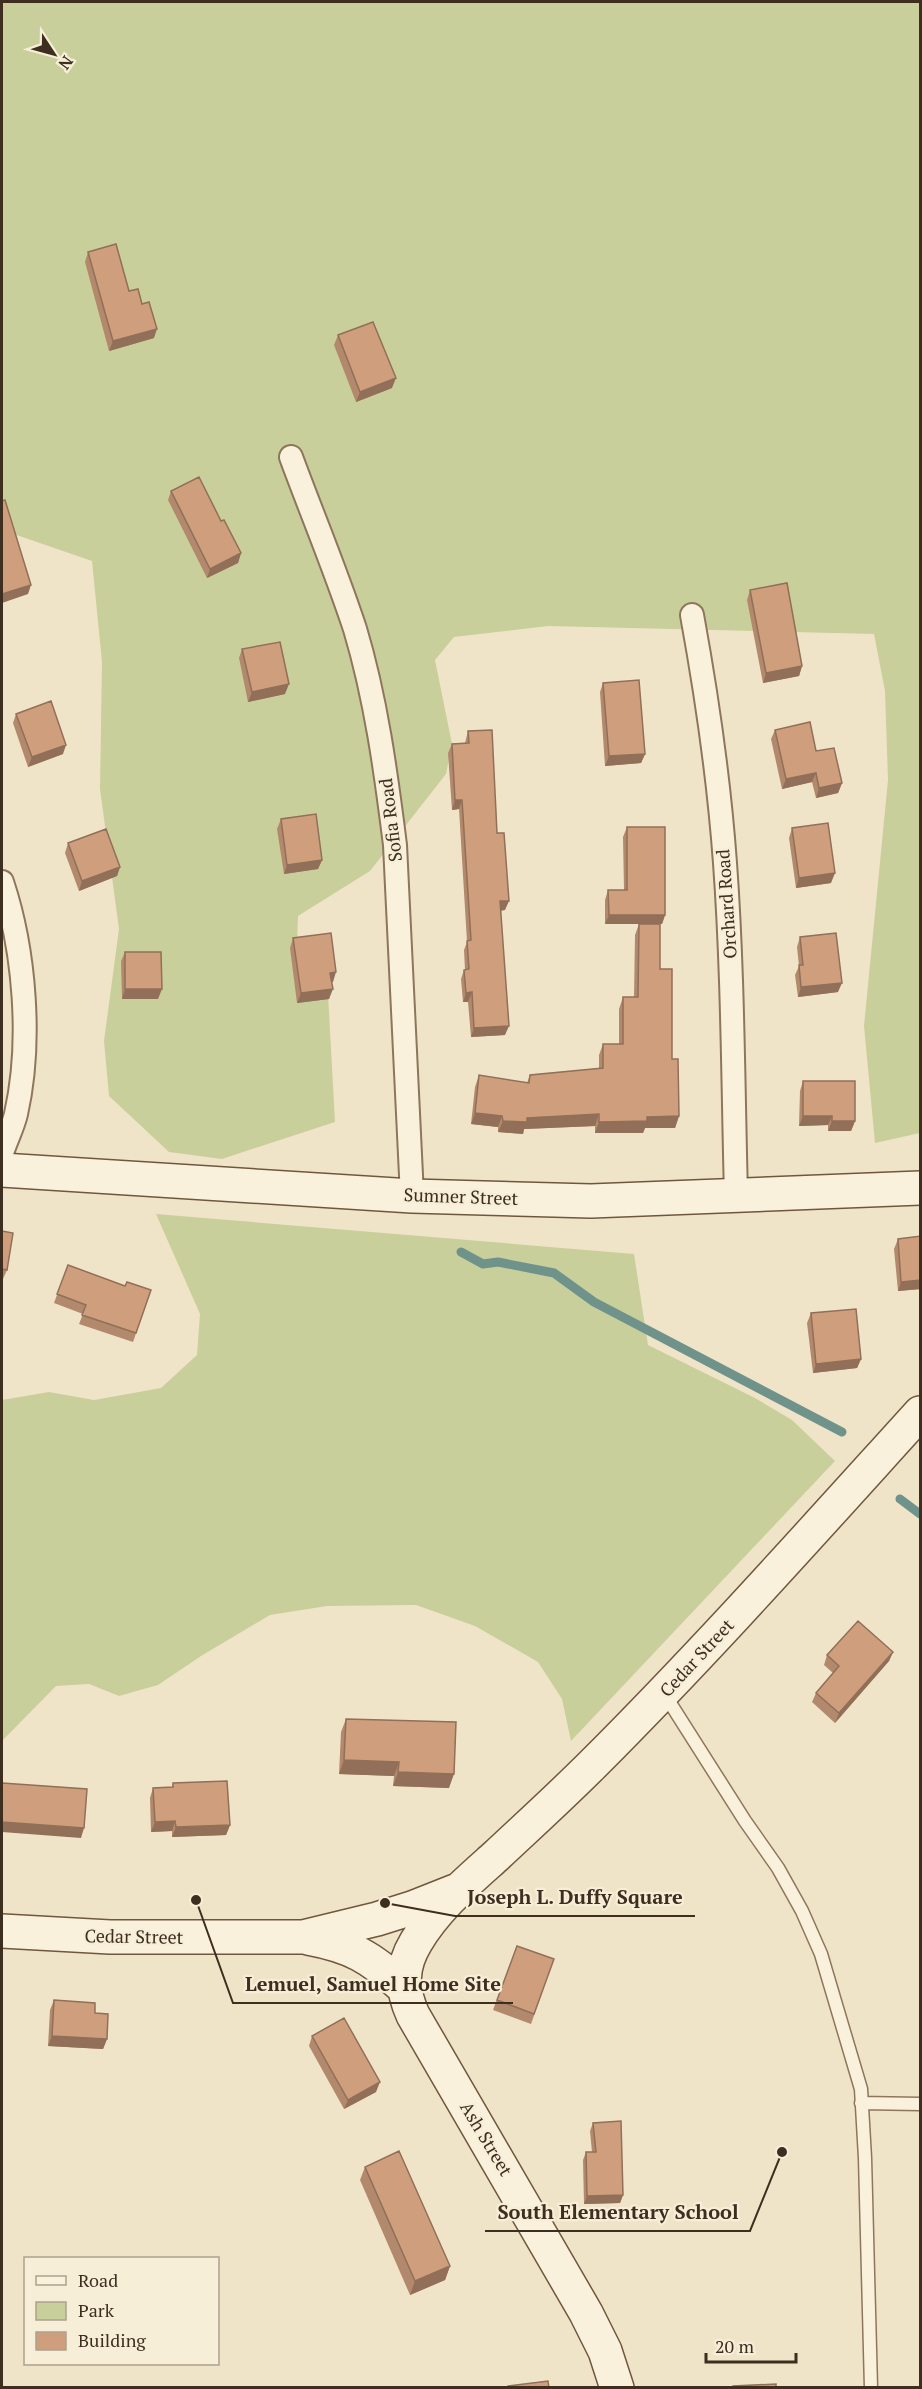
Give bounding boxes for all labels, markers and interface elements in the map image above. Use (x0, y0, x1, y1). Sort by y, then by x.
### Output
north arrow (24, 24, 84, 84)
text: N (54, 51, 79, 74)
street label: Sofia Road (373, 777, 407, 863)
street label: Orchard Road (710, 849, 742, 960)
street label: Sumner Street (403, 1182, 519, 1210)
street label: Cedar Street (654, 1613, 739, 1702)
callout: Joseph L. Duffy Square (455, 1878, 695, 1916)
text: Joseph L. Duffy Square (467, 1883, 683, 1910)
street label: Cedar Street (85, 1923, 184, 1949)
callout: Lemuel, Samuel Home Site (233, 1965, 513, 2003)
text: Lemuel, Samuel Home Site (245, 1970, 501, 1997)
street label: Ash Street (455, 2097, 519, 2181)
callout: South Elementary School (485, 2193, 750, 2231)
text: South Elementary School (497, 2198, 739, 2225)
legend (24, 2257, 219, 2365)
text: Road (78, 2268, 118, 2292)
text: Park (78, 2298, 115, 2322)
scale bar (706, 2326, 796, 2364)
text: Building (78, 2328, 146, 2352)
text: 20 m (715, 2334, 755, 2358)

